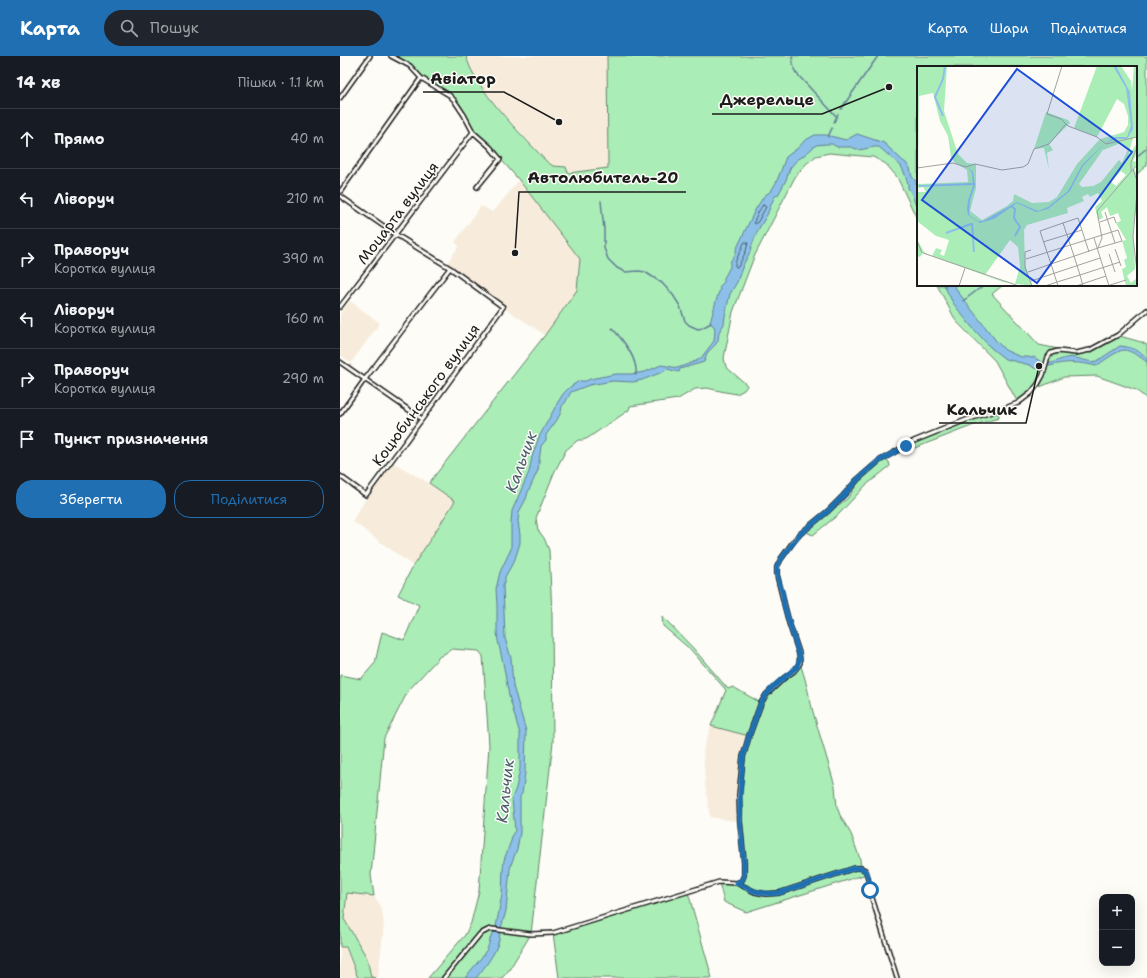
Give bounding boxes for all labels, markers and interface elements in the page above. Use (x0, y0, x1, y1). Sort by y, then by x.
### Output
search box (104, 10, 384, 46)
text: Карта (20, 16, 80, 41)
icon: search (118, 17, 140, 39)
text: Пошук (150, 18, 199, 38)
text: Карта (928, 19, 968, 37)
text: Шари (990, 19, 1029, 37)
text: Поділитися (1051, 19, 1127, 37)
callout: Авіатор (423, 64, 504, 92)
inset map (917, 66, 1137, 286)
text: Авіатор (430, 68, 496, 89)
text: 14 хв (16, 71, 60, 93)
text: Пішки · 1.1 km (238, 74, 324, 91)
callout: Джерельце (712, 86, 822, 114)
text: Джерельце (720, 89, 815, 110)
icon: ahead (16, 128, 38, 150)
text: Прямо (54, 129, 104, 149)
text: 40 m (290, 130, 324, 147)
street label: Моцарта вулиця (353, 158, 443, 268)
callout: Автолюбитель-20 (519, 164, 686, 192)
text: Автолюбитель-20 (528, 167, 679, 188)
icon: left (16, 188, 38, 210)
text: Ліворуч (54, 189, 114, 209)
text: 210 m (286, 190, 324, 207)
text: Праворуч (54, 240, 129, 260)
icon: right (16, 248, 38, 270)
text: 390 m (282, 250, 324, 267)
text: Коротка вулиця (54, 260, 156, 277)
text: Ліворуч (54, 300, 114, 320)
icon: left (16, 308, 38, 330)
text: 160 m (286, 310, 324, 327)
text: Коротка вулиця (54, 320, 156, 337)
street label: Коцюбинського вулиця (368, 320, 484, 470)
text: Праворуч (54, 360, 129, 380)
icon: right (16, 368, 38, 390)
text: 290 m (282, 370, 324, 387)
text: Коротка вулиця (54, 380, 156, 397)
callout: Кальчик (939, 395, 1026, 423)
text: Кальчик (947, 399, 1017, 420)
icon: arrive (16, 428, 38, 450)
water label: Кальчик (500, 428, 542, 496)
text: Пункт призначення (54, 429, 209, 449)
route end (897, 437, 915, 455)
button: Зберегти (16, 480, 166, 518)
button: Поділитися (174, 480, 324, 518)
water label: Кальчик (491, 757, 519, 824)
route start (861, 881, 879, 899)
map controls (1099, 894, 1135, 966)
button: + (1099, 894, 1135, 930)
button: − (1099, 930, 1135, 966)

